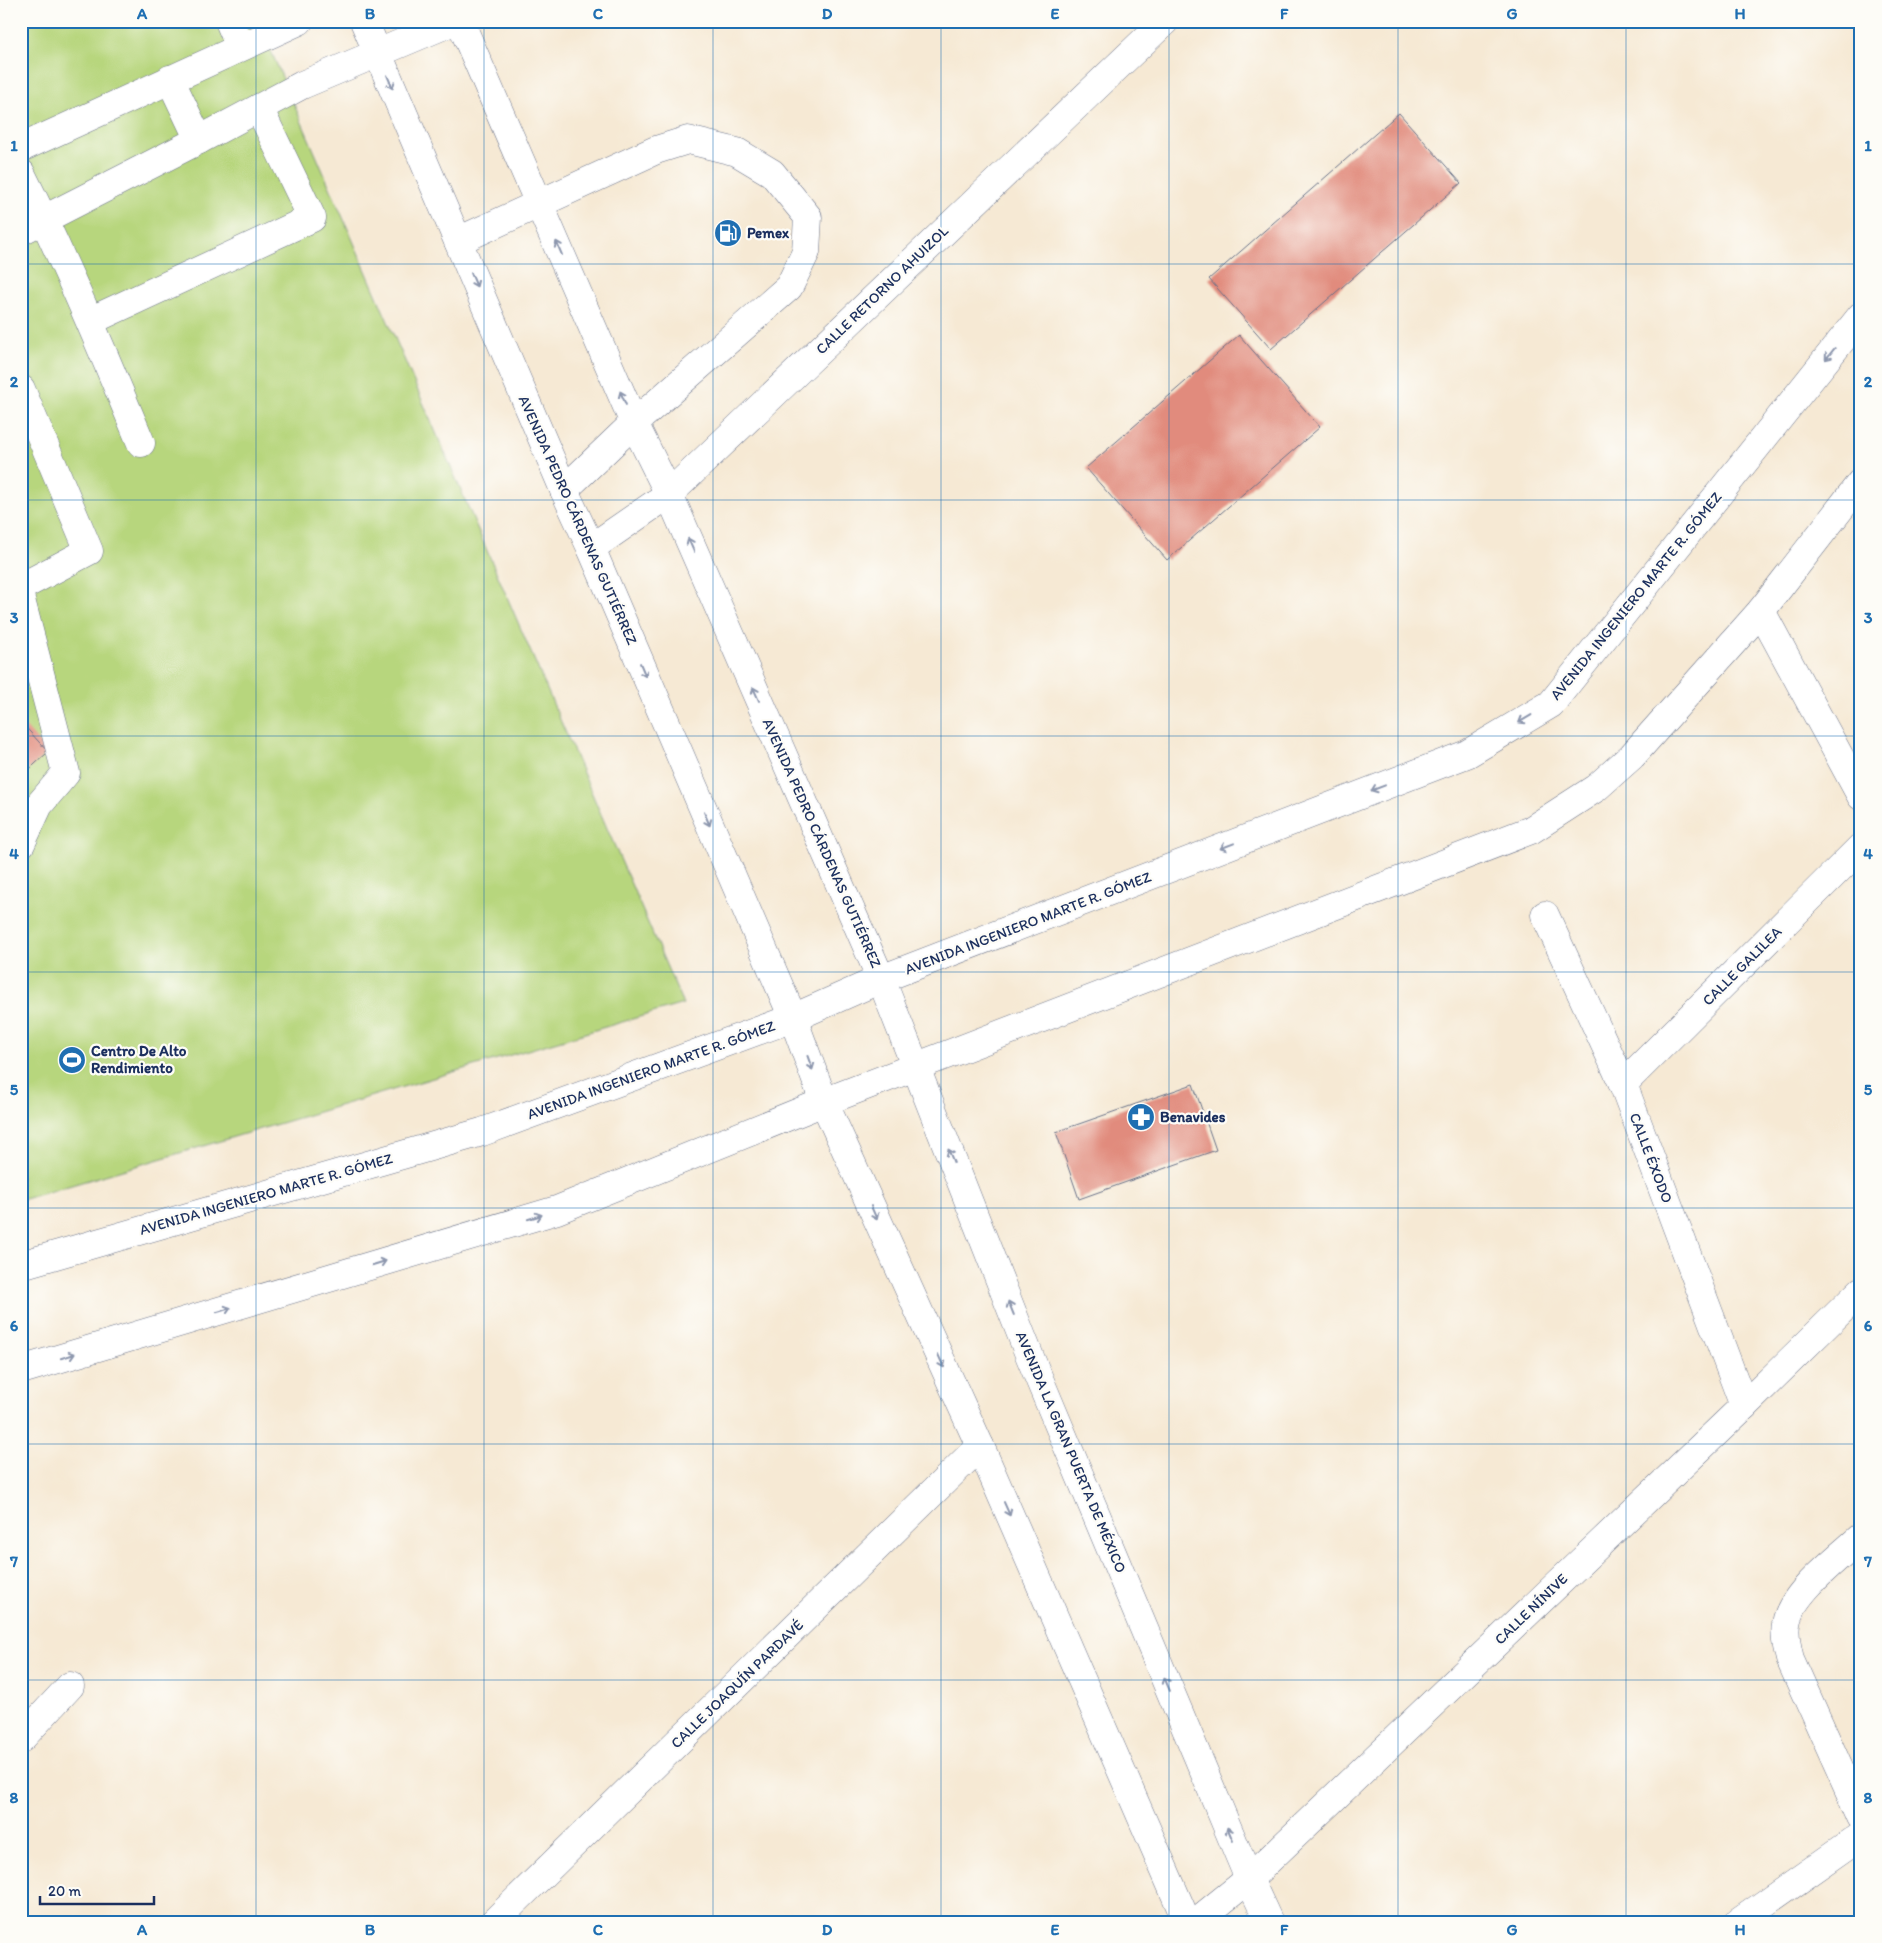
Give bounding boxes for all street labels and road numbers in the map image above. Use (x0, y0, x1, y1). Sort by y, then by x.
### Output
street label: CALLE RETORNO AHUIZOL (812, 222, 952, 358)
street label: AVENIDA PEDRO CÁRDENAS GUTIÉRREZ (515, 392, 642, 648)
street label: AVENIDA INGENIERO MARTE R. GÓMEZ (1546, 488, 1726, 704)
street label: AVENIDA PEDRO CÁRDENAS GUTIÉRREZ (759, 715, 886, 971)
street label: AVENIDA INGENIERO MARTE R. GÓMEZ (902, 867, 1154, 978)
street label: CALLE GALILEA (1699, 922, 1786, 1009)
street label: AVENIDA INGENIERO MARTE R. GÓMEZ (525, 1017, 778, 1123)
street label: CALLE ÉXODO (1626, 1110, 1677, 1206)
street label: AVENIDA INGENIERO MARTE R. GÓMEZ (137, 1149, 395, 1239)
street label: AVENIDA LA GRAN PUERTA DE MÉXICO (1012, 1328, 1130, 1576)
street label: CALLE NÍNIVE (1491, 1570, 1571, 1648)
street label: CALLE JOAQUÍN PARDAVÉ (667, 1616, 807, 1752)

